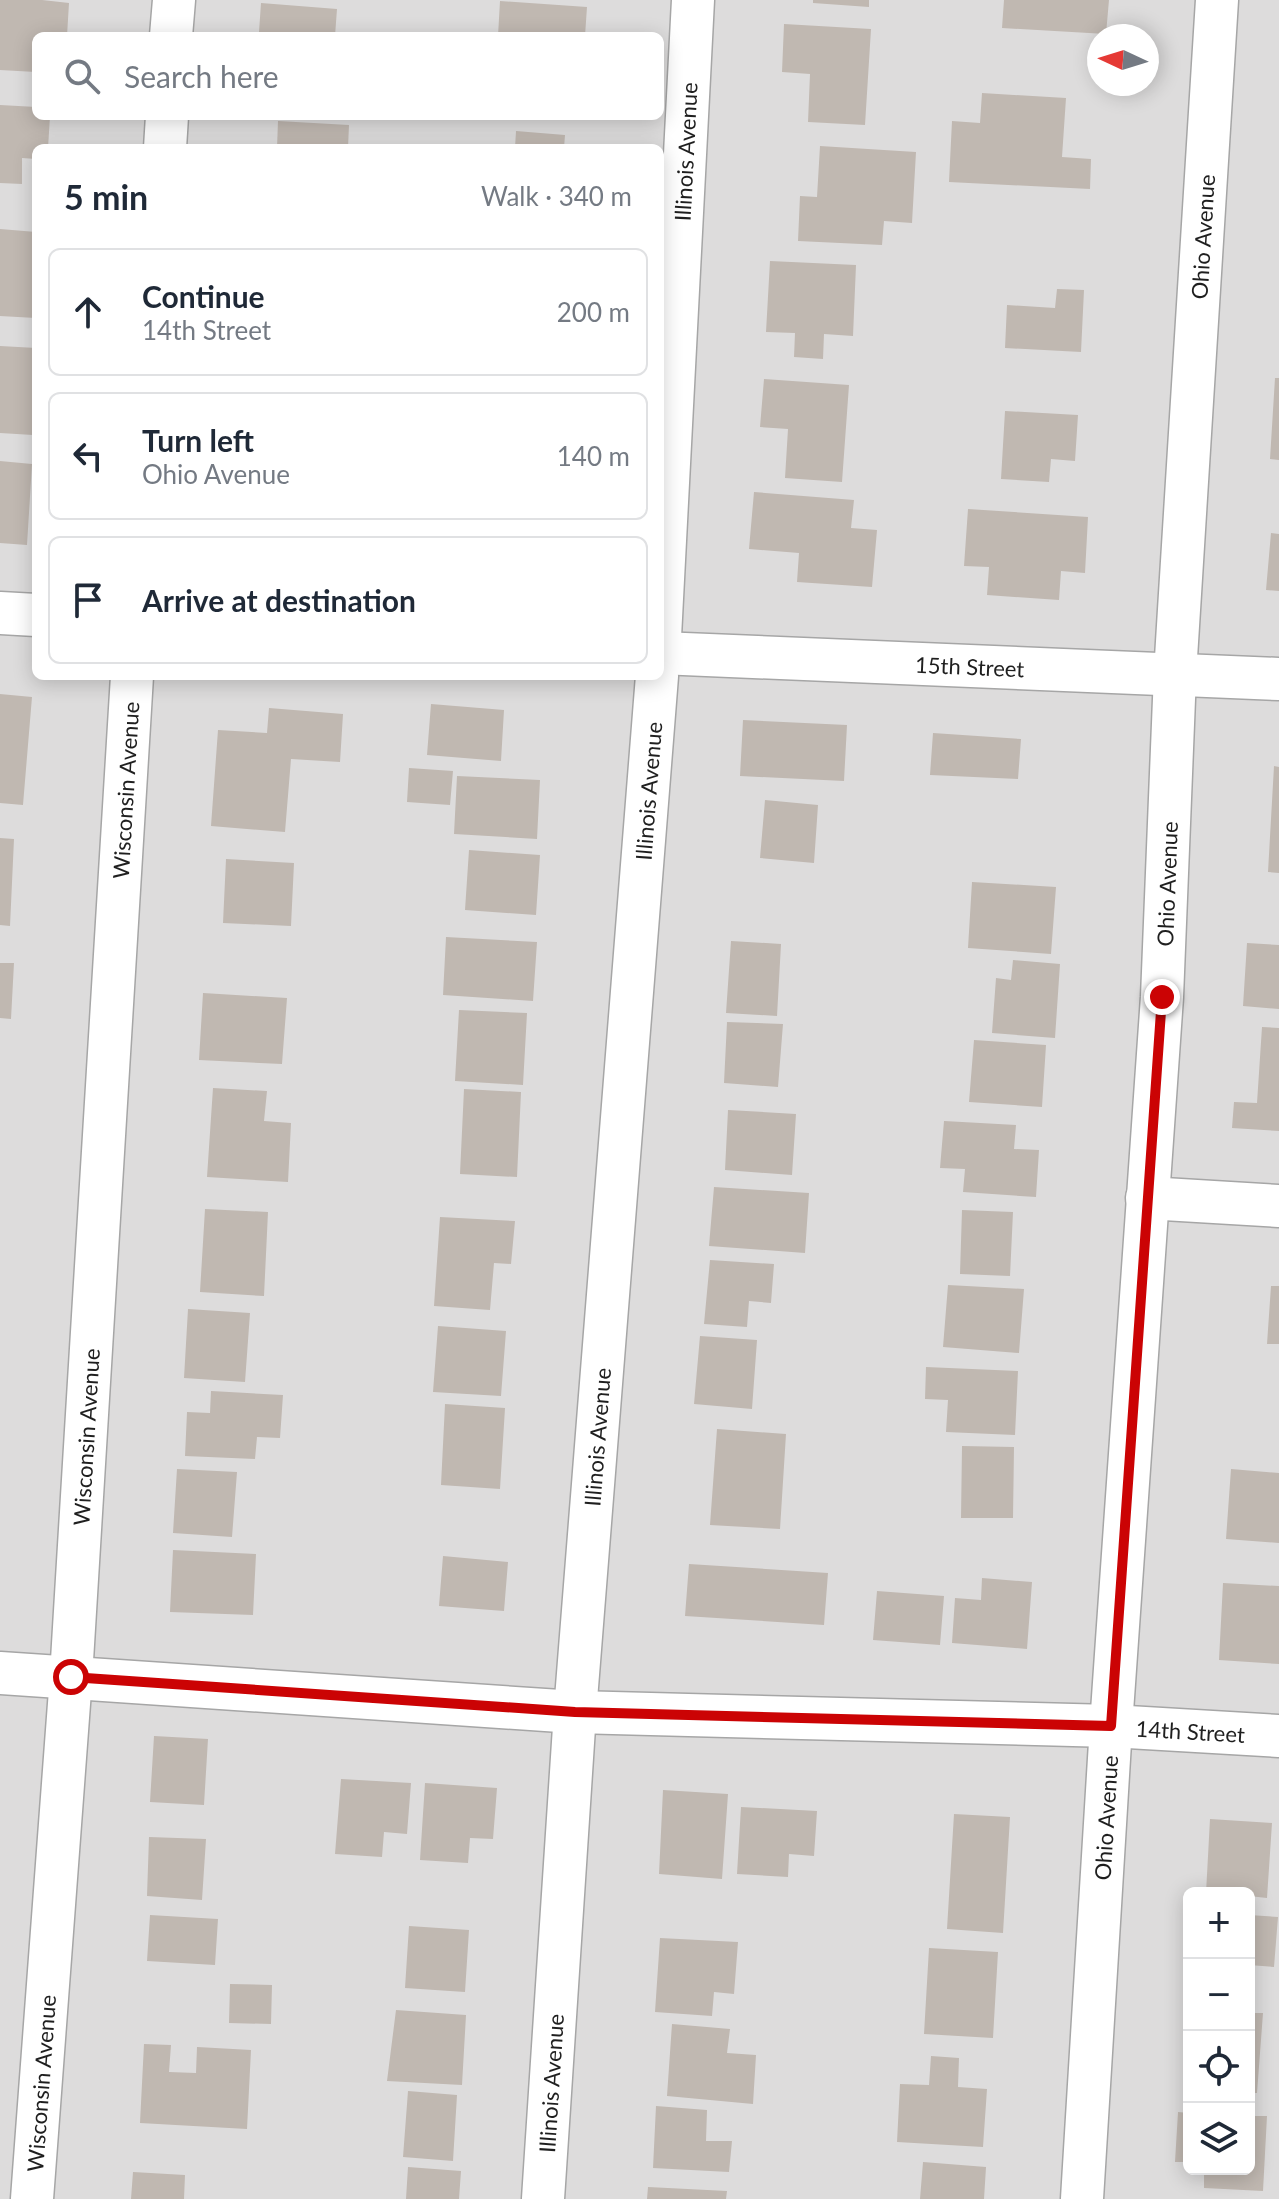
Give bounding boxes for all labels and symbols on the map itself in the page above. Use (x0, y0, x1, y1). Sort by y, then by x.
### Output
north arrow (1087, 24, 1159, 96)
street label: Illinois Avenue (668, 82, 702, 222)
street label: Ohio Avenue (1185, 173, 1220, 300)
street label: 15th Street (915, 650, 1025, 682)
street label: Wisconsin Avenue (106, 701, 144, 879)
street label: Illinois Avenue (629, 721, 667, 861)
street label: Ohio Avenue (1151, 821, 1183, 947)
route end (1144, 979, 1180, 1015)
street label: Wisconsin Avenue (67, 1348, 105, 1526)
street label: Illinois Avenue (578, 1367, 616, 1507)
route start (53, 1659, 89, 1695)
street label: 14th Street (1135, 1714, 1246, 1747)
street label: Ohio Avenue (1088, 1754, 1123, 1881)
street label: Wisconsin Avenue (21, 1994, 61, 2173)
street label: Illinois Avenue (533, 2013, 569, 2154)

